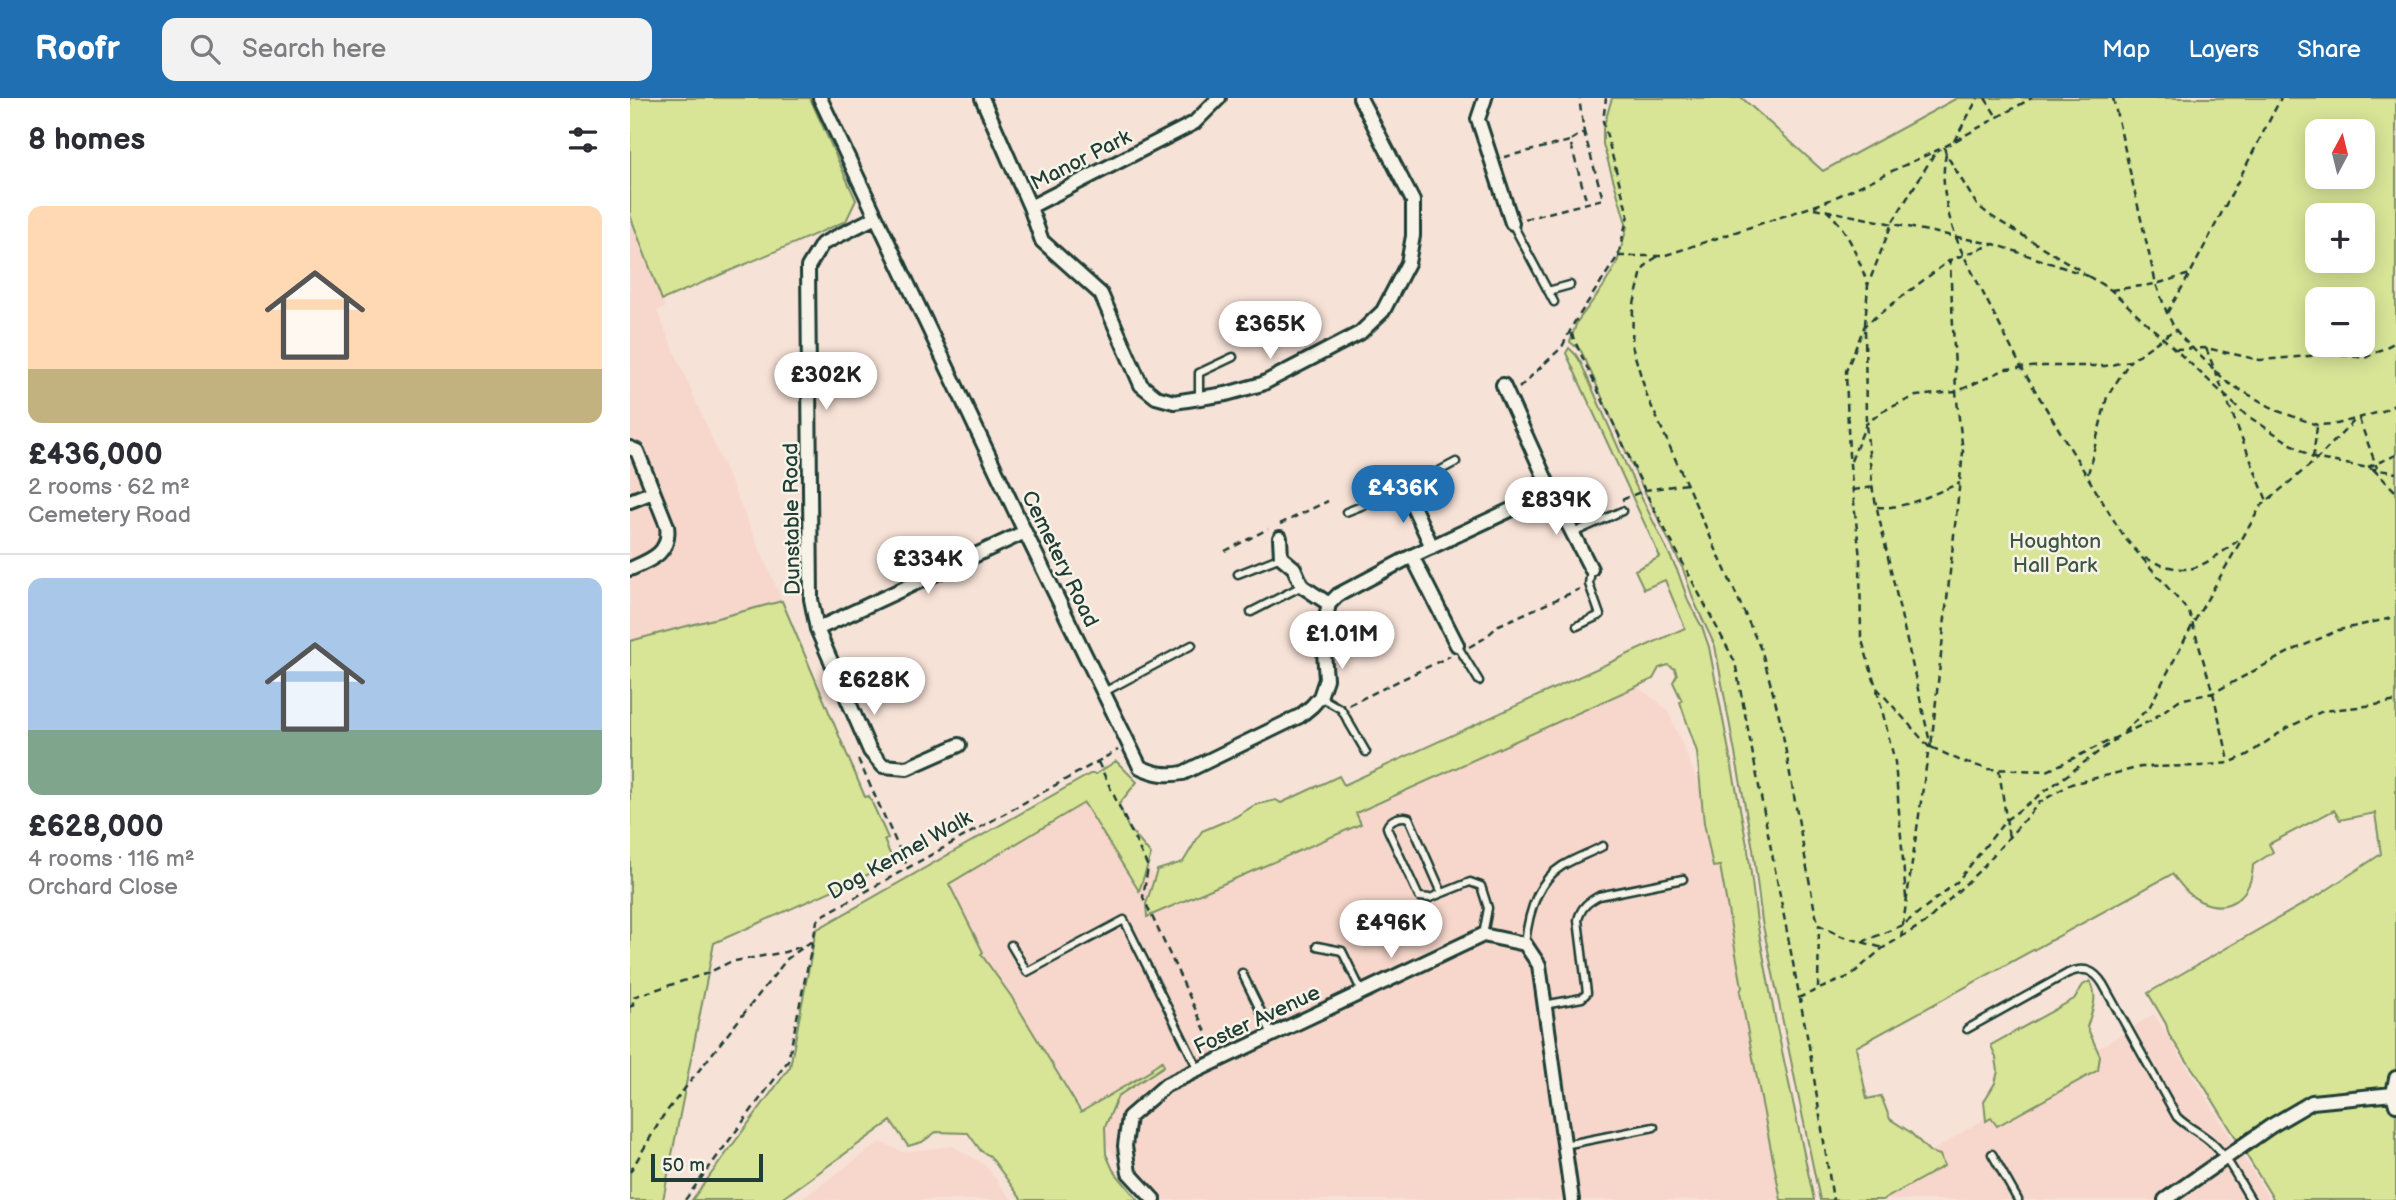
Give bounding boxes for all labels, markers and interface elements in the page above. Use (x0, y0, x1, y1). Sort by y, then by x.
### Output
search box (162, 18, 652, 81)
text: Roofr (35, 29, 120, 69)
icon: search (186, 30, 224, 68)
text: Search here (242, 34, 386, 65)
text: Map (2102, 35, 2150, 64)
text: Layers (2188, 35, 2259, 64)
text: Share (2297, 35, 2361, 64)
north arrow (2305, 119, 2375, 189)
map controls (2305, 119, 2375, 357)
icon: filters (564, 121, 602, 159)
text: 8 homes (28, 122, 145, 158)
street label: Manor Park (1027, 124, 1136, 196)
button: + (2305, 203, 2375, 273)
icon: home (252, 252, 378, 378)
button: − (2305, 287, 2375, 357)
pin: £365K (1221, 302, 1319, 361)
text: £365K (1235, 310, 1305, 338)
pin: £302K (777, 352, 875, 412)
text: £302K (790, 361, 862, 389)
text: £436,000 (28, 437, 163, 473)
street label: Dunstable Road (778, 443, 806, 595)
pin: £436K (1354, 466, 1452, 525)
text: 2 rooms · 62 m² (28, 473, 190, 501)
text: £436K (1368, 474, 1438, 502)
pin: £839K (1507, 478, 1605, 537)
text: £839K (1521, 486, 1591, 514)
street label: Cemetery Road (1016, 487, 1104, 631)
text: Cemetery Road (28, 501, 191, 529)
park label: Houghton Hall Park (2009, 529, 2101, 578)
pin: £334K (879, 536, 977, 596)
text: £334K (893, 545, 963, 573)
pin: £1.01M (1285, 612, 1399, 671)
text: £1.01M (1306, 620, 1378, 648)
icon: home (252, 624, 378, 750)
pin: £628K (825, 658, 923, 717)
text: £628K (838, 666, 910, 694)
street label: Dog Kennel Walk (824, 805, 977, 905)
text: £628,000 (28, 809, 164, 845)
text: 4 rooms · 116 m² (28, 845, 195, 873)
text: Orchard Close (28, 873, 178, 901)
pin: £496K (1342, 900, 1440, 960)
text: £496K (1356, 909, 1426, 937)
street label: Foster Avenue (1190, 980, 1324, 1060)
scale bar (651, 1151, 763, 1183)
text: 50 m (662, 1154, 705, 1177)

